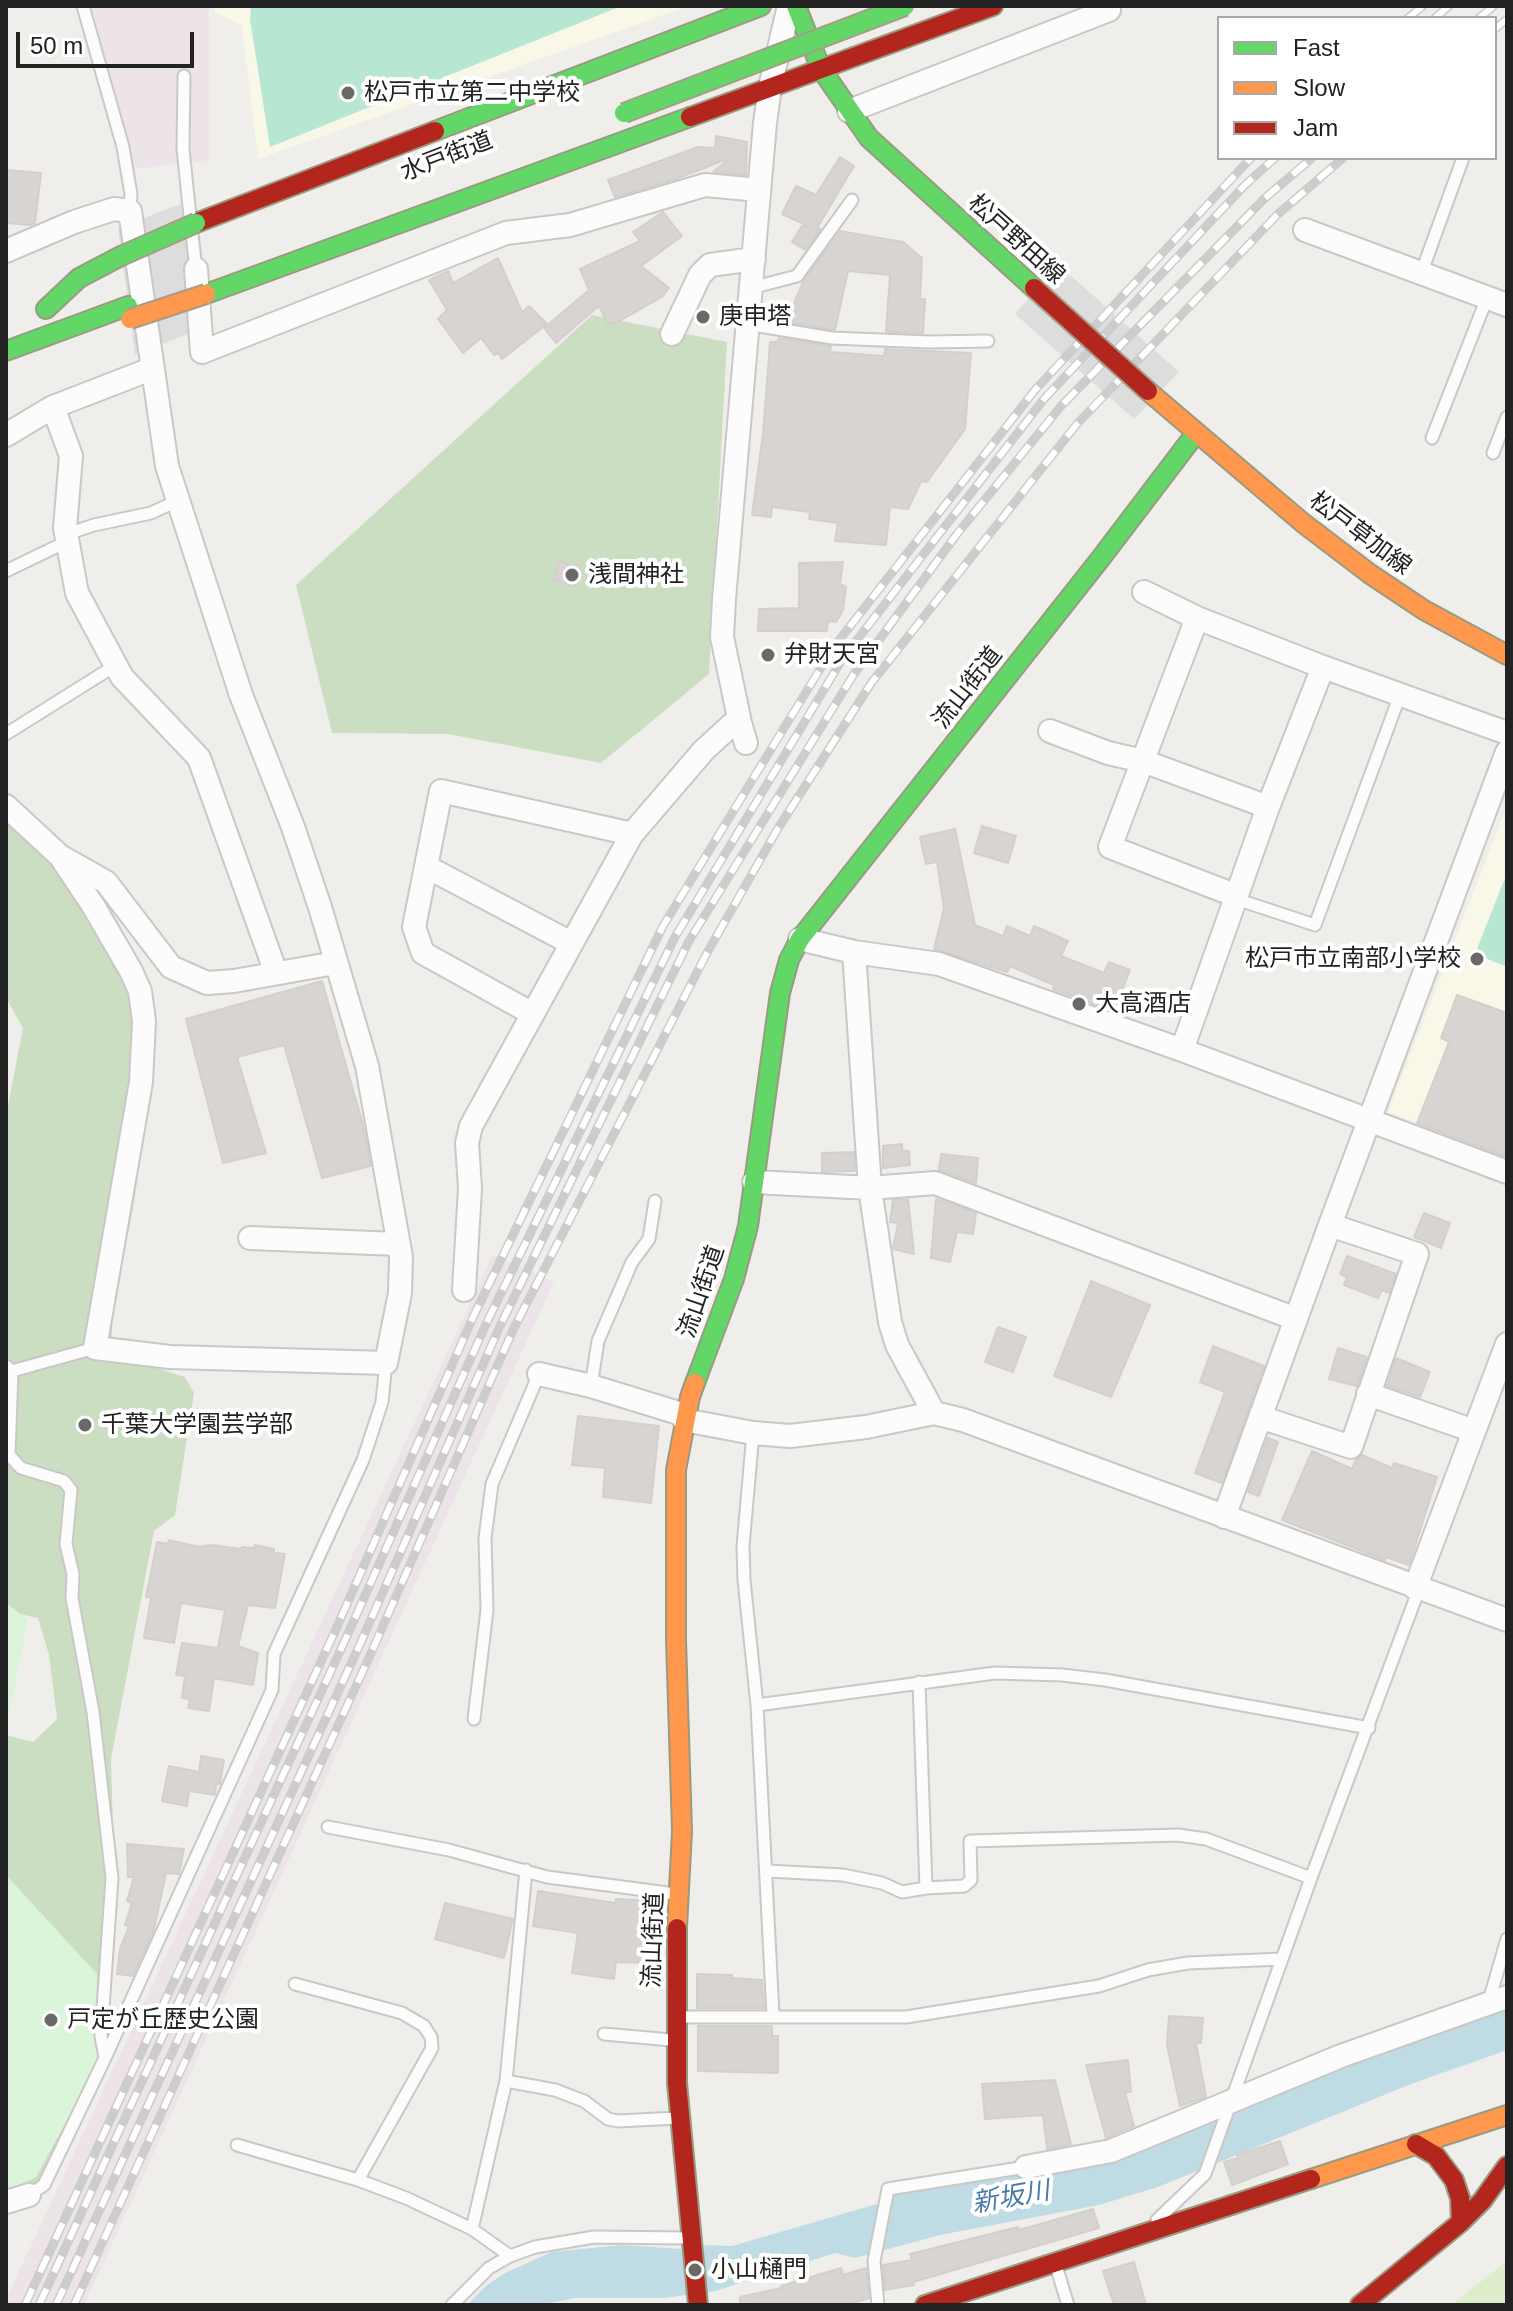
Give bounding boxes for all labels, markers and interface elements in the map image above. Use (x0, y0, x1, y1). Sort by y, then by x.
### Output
scale bar (20, 16, 198, 66)
legend (1217, 16, 1497, 160)
text: 50 m (30, 32, 83, 59)
text: Fast (1293, 34, 1340, 61)
text: Slow (1293, 74, 1345, 101)
place label: 松戸市立第二中学校 (364, 79, 580, 107)
marker: 松戸市立第二中学校 (339, 84, 357, 102)
text: Jam (1293, 114, 1338, 141)
street label: 水戸街道 (397, 126, 497, 188)
street label: 松戸野田線 (962, 189, 1070, 291)
place label: 庚申塔 (719, 303, 791, 331)
marker: 庚申塔 (694, 308, 712, 326)
street label: 松戸草加線 (1303, 486, 1417, 582)
place label: 浅間神社 (588, 561, 684, 589)
marker: 浅間神社 (563, 566, 581, 584)
place label: 弁財天宮 (784, 641, 880, 669)
street label: 流山街道 (927, 641, 1009, 735)
marker: 弁財天宮 (759, 646, 777, 664)
place label: 松戸市立南部小学校 (1245, 945, 1461, 973)
marker: 松戸市立南部小学校 (1468, 950, 1486, 968)
place label: 大高酒店 (1095, 990, 1191, 1018)
marker: 大高酒店 (1070, 995, 1088, 1013)
street label: 流山街道 (673, 1242, 731, 1342)
place label: 千葉大学園芸学部 (101, 1411, 293, 1439)
marker: 千葉大学園芸学部 (76, 1416, 94, 1434)
street label: 流山街道 (638, 1892, 670, 1988)
place label: 戸定が丘歴史公園 (67, 2006, 259, 2034)
marker: 戸定が丘歴史公園 (42, 2011, 60, 2029)
water label: 新坂川 (970, 2176, 1052, 2220)
place label: 小山樋門 (711, 2256, 807, 2284)
marker: 小山樋門 (686, 2261, 704, 2279)

